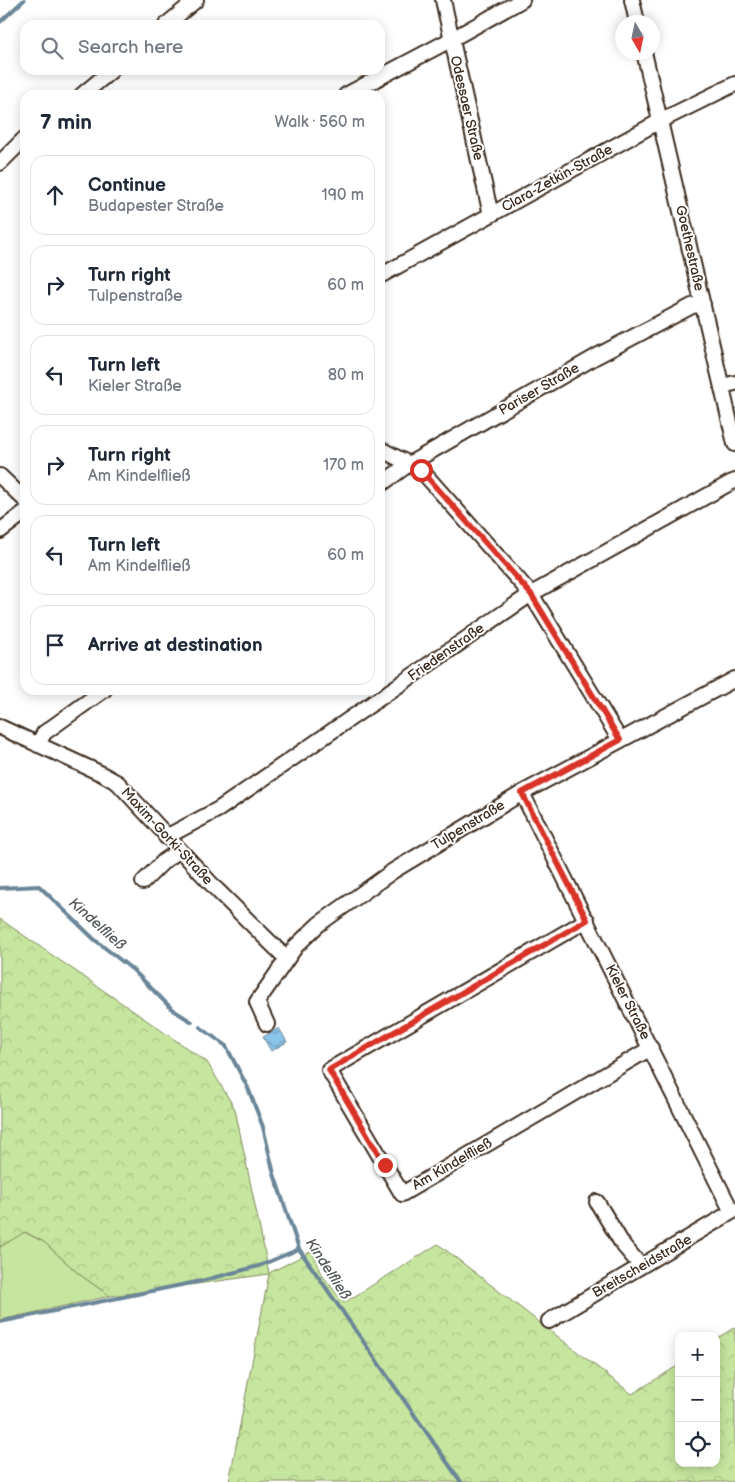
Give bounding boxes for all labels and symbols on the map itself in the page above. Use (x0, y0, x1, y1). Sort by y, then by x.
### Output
north arrow (615, 15, 660, 60)
street label: Odessaer Straße (447, 54, 487, 162)
street label: Clara-Zetkin-Straße (499, 140, 615, 216)
street label: Goethestraße (672, 204, 708, 292)
street label: Pariser Straße (496, 359, 582, 419)
route start (410, 459, 433, 482)
street label: Friedenstraße (405, 619, 487, 685)
street label: Maxim-Gorki-Straße (118, 784, 216, 888)
street label: Tulpenstraße (428, 796, 508, 854)
water label: Kindelfließ (65, 894, 130, 955)
street label: Kieler Straße (602, 962, 654, 1042)
street label: Am Kindelfließ (409, 1134, 495, 1194)
route end (374, 1154, 397, 1177)
street label: Breitscheidstraße (589, 1231, 695, 1301)
water label: Kindelfließ (301, 1235, 355, 1304)

